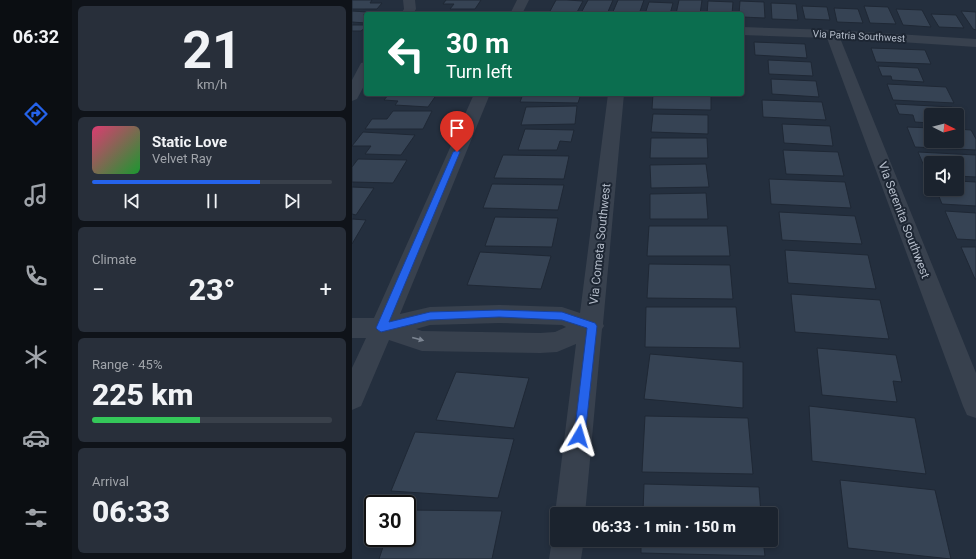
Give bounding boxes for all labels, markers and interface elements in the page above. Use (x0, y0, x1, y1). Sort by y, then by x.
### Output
text: 21 (182, 20, 242, 81)
text: 06:32 (13, 26, 59, 47)
text: 30 m (446, 27, 509, 60)
icon: left (380, 28, 432, 80)
street label: Via Patria Southwest (812, 28, 906, 44)
text: Turn left (446, 61, 512, 82)
text: km/h (197, 77, 227, 92)
icon: directions (22, 100, 50, 128)
north arrow (924, 108, 964, 148)
map controls (924, 108, 964, 196)
pin (440, 111, 474, 152)
icon: arrive (446, 117, 468, 139)
text: Static Love (152, 133, 227, 151)
text: Velvet Ray (152, 151, 212, 166)
button: sound (924, 156, 964, 196)
street label: Via Serenita Southwest (875, 160, 933, 280)
icon: music (22, 181, 50, 209)
street label: Via Cometa Southwest (587, 183, 613, 305)
icon: previous (121, 190, 143, 212)
icon: pause (201, 190, 223, 212)
icon: next (281, 190, 303, 212)
text: Climate (92, 252, 136, 267)
icon: phone (22, 262, 50, 290)
text: 23° (189, 272, 235, 307)
text: − (92, 277, 105, 302)
text: + (320, 277, 332, 302)
one-way arrow (412, 337, 425, 343)
icon: climate (22, 343, 50, 371)
text: Range · 45% (92, 357, 162, 372)
text: 225 km (92, 377, 194, 412)
position arrow (558, 415, 600, 457)
icon: car (22, 424, 50, 452)
text: Arrival (92, 474, 129, 489)
text: 06:33 (92, 494, 170, 529)
speed limit sign: 30 (364, 495, 416, 547)
icon: filters (22, 504, 50, 532)
text: 06:33 · 1 min · 150 m (592, 518, 736, 536)

